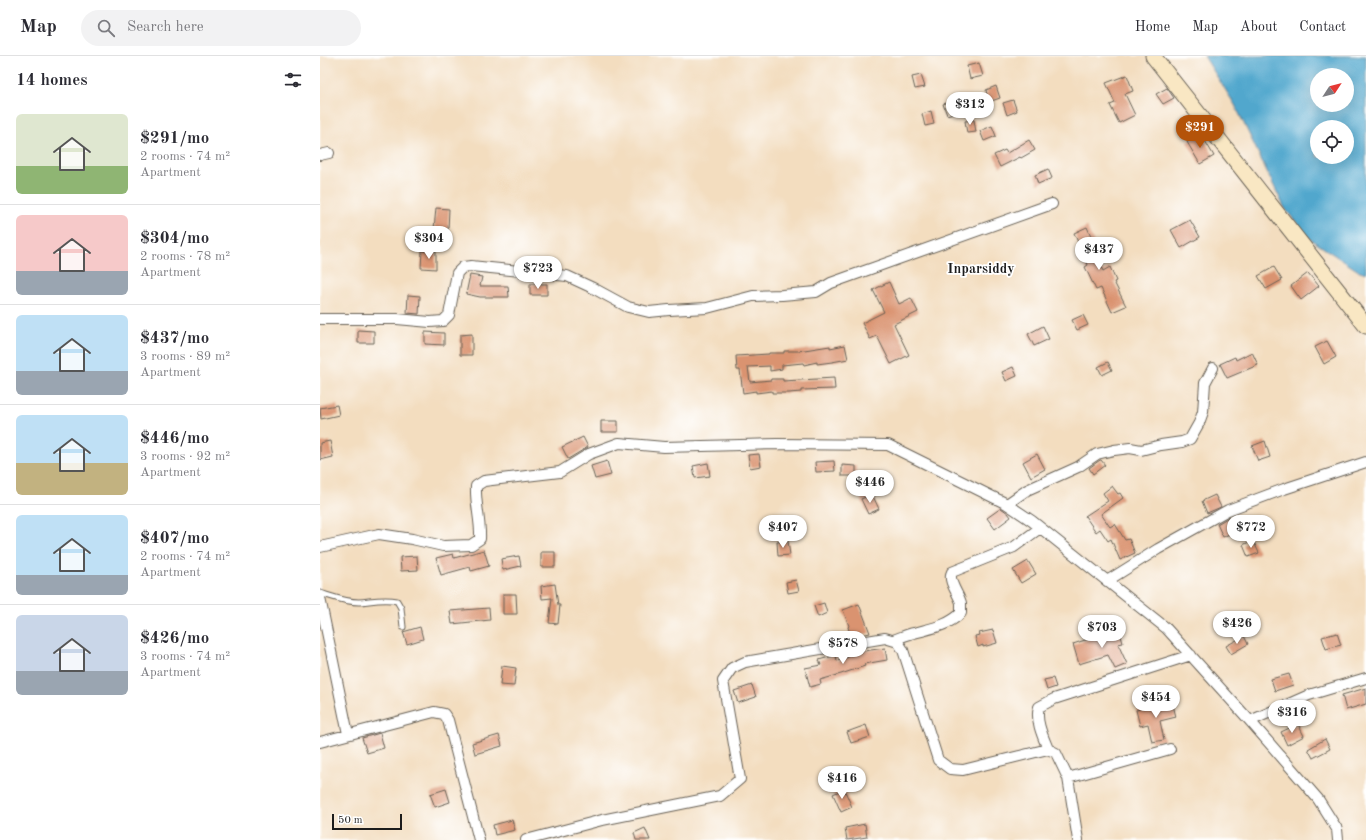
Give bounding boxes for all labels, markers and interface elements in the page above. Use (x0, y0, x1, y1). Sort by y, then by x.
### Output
search box (81, 10, 361, 46)
icon: search (95, 17, 117, 39)
text: Map (20, 18, 57, 37)
text: Search here (127, 20, 204, 35)
text: Home (1135, 20, 1170, 34)
text: Map (1192, 20, 1218, 34)
text: About (1240, 20, 1277, 34)
text: Contact (1299, 20, 1346, 34)
north arrow (1310, 68, 1354, 112)
map controls (1310, 68, 1354, 164)
icon: filters (282, 69, 304, 91)
text: 14 homes (16, 72, 88, 89)
pin: $312 (946, 92, 994, 126)
text: $312 (955, 98, 985, 111)
pin: $291 (1176, 115, 1224, 149)
button: locate (1310, 120, 1354, 164)
text: $291 (1185, 121, 1215, 134)
icon: home (48, 130, 96, 178)
text: $291/mo (140, 130, 209, 147)
text: 2 rooms · 74 m² (140, 150, 230, 163)
text: Apartment (140, 166, 201, 179)
pin: $304 (405, 226, 453, 260)
text: $304/mo (140, 230, 209, 247)
icon: home (48, 231, 96, 279)
text: $304 (414, 232, 444, 245)
pin: $437 (1075, 237, 1123, 271)
text: $437 (1084, 243, 1114, 256)
text: 2 rooms · 78 m² (140, 250, 230, 263)
pin: $723 (514, 256, 562, 290)
text: $723 (523, 262, 553, 275)
district label: Inparsiddy (947, 262, 1015, 276)
text: Apartment (140, 266, 201, 279)
text: $437/mo (140, 330, 209, 347)
icon: home (48, 331, 96, 379)
text: 3 rooms · 89 m² (140, 350, 230, 363)
text: Apartment (140, 366, 201, 379)
text: $446/mo (140, 430, 209, 447)
icon: home (48, 431, 96, 479)
text: 3 rooms · 92 m² (140, 450, 230, 463)
text: Apartment (140, 466, 201, 479)
pin: $446 (846, 470, 894, 504)
text: $446 (855, 476, 885, 489)
pin: $407 (759, 515, 807, 549)
pin: $772 (1227, 515, 1275, 549)
text: $407 (768, 521, 798, 534)
text: $772 (1236, 521, 1266, 534)
text: $407/mo (140, 530, 209, 547)
icon: home (48, 531, 96, 579)
text: 2 rooms · 74 m² (140, 550, 230, 563)
text: Apartment (140, 566, 201, 579)
pin: $426 (1213, 611, 1261, 645)
pin: $703 (1078, 615, 1126, 649)
text: $426 (1222, 617, 1252, 630)
text: $703 (1087, 621, 1117, 634)
text: $426/mo (140, 630, 209, 647)
icon: home (48, 631, 96, 679)
pin: $578 (819, 631, 867, 665)
text: $578 (828, 637, 858, 650)
text: 3 rooms · 74 m² (140, 650, 230, 663)
text: Apartment (140, 666, 201, 679)
pin: $454 (1132, 685, 1180, 719)
text: $454 (1141, 691, 1171, 704)
pin: $316 (1268, 700, 1316, 734)
text: $316 (1277, 706, 1307, 719)
pin: $416 (818, 766, 866, 800)
text: $416 (827, 772, 857, 785)
scale bar (332, 812, 402, 831)
text: 50 m (338, 815, 363, 826)

